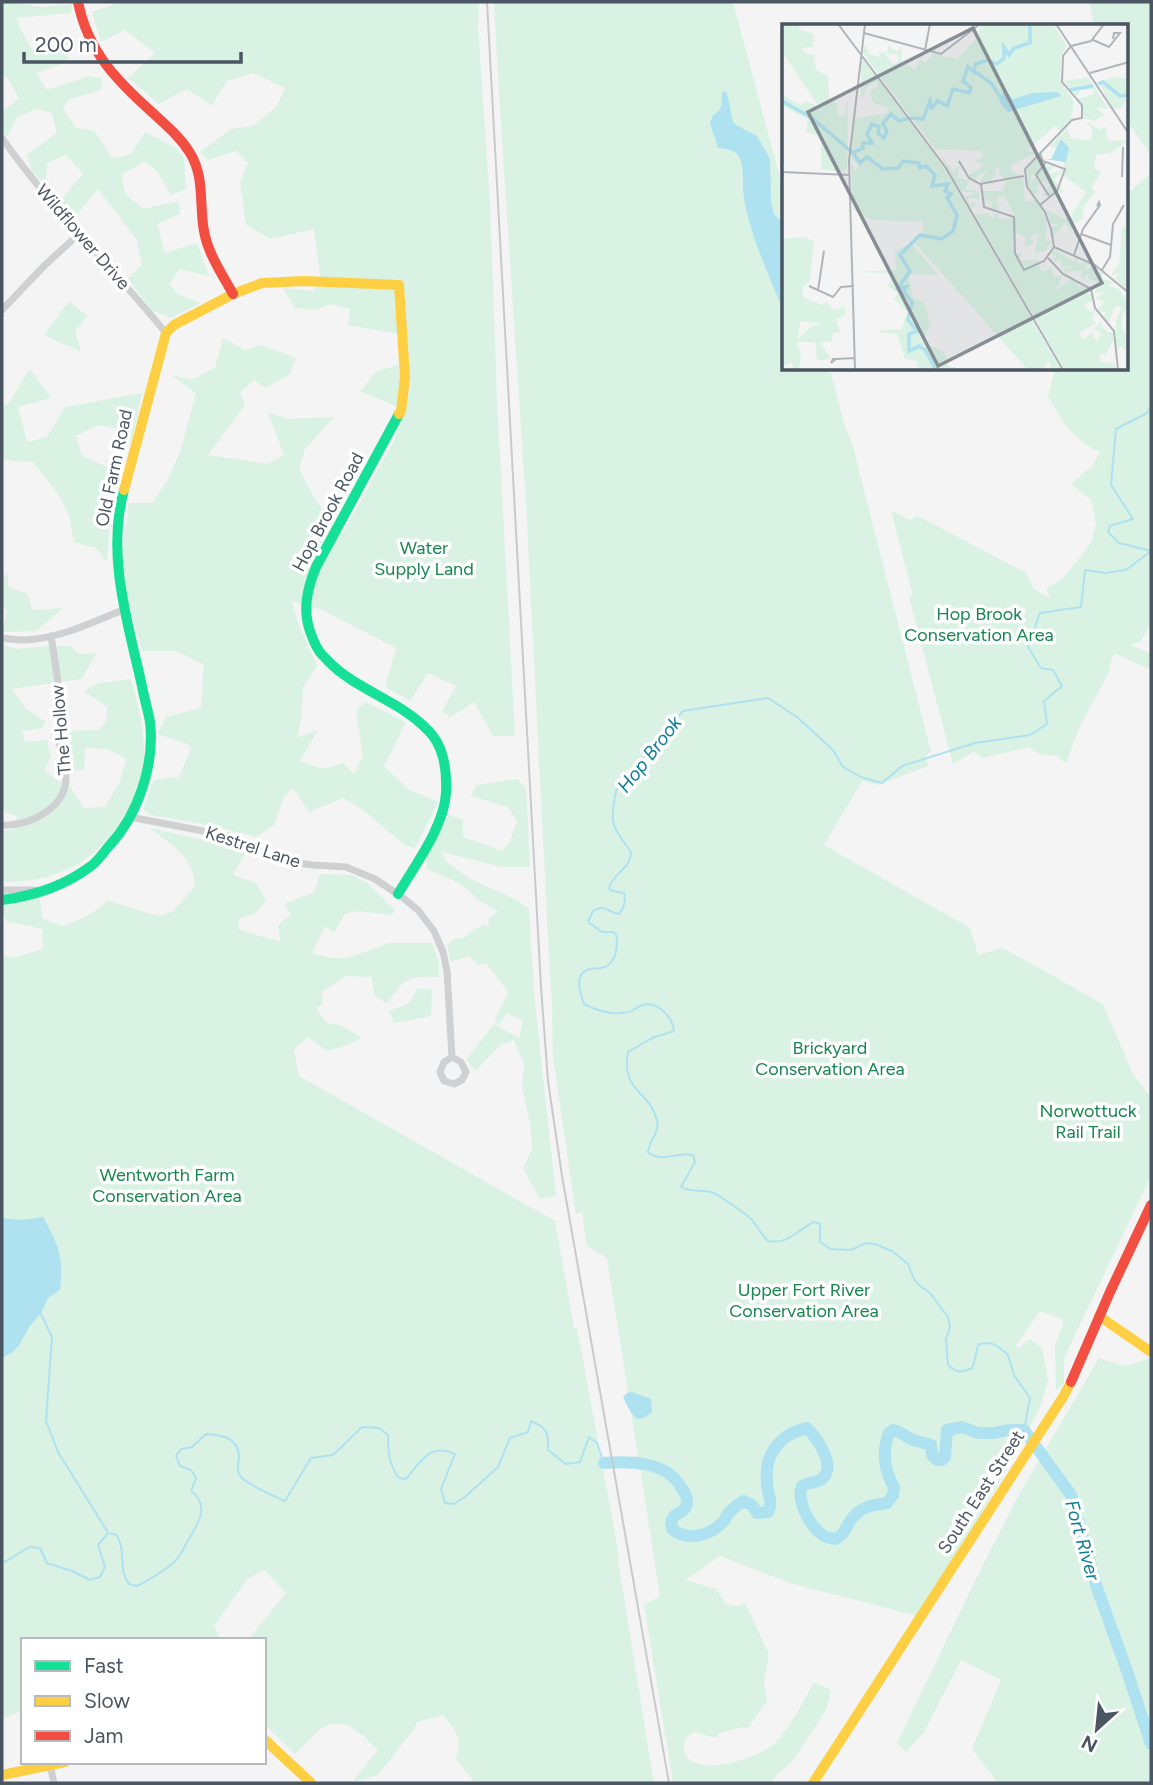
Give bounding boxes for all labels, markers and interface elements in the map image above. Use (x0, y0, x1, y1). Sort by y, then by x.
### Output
scale bar (24, 21, 242, 65)
inset map (782, 24, 1128, 371)
text: 200 m (35, 32, 97, 57)
street label: Wildflower Drive (31, 180, 135, 294)
street label: Old Farm Road (91, 407, 137, 529)
street label: Hop Brook Road (287, 449, 369, 575)
park label: Water Supply Land (374, 537, 474, 580)
park label: Hop Brook Conservation Area (904, 603, 1054, 646)
street label: The Hollow (46, 684, 76, 776)
water label: Hop Brook (612, 711, 687, 797)
street label: Kestrel Lane (203, 821, 303, 873)
park label: Brickyard Conservation Area (755, 1037, 905, 1080)
park label: Norwottuck Rail Trail (1040, 1100, 1137, 1143)
park label: Wentworth Farm Conservation Area (92, 1164, 242, 1207)
park label: Upper Fort River Conservation Area (729, 1279, 879, 1322)
street label: South East Street (933, 1426, 1029, 1558)
water label: Fort River (1060, 1497, 1105, 1584)
legend (21, 1638, 266, 1764)
text: Fast (84, 1653, 124, 1678)
text: Slow (84, 1688, 130, 1713)
north arrow (1062, 1694, 1132, 1764)
text: Jam (84, 1723, 123, 1748)
text: N (1078, 1730, 1101, 1757)

